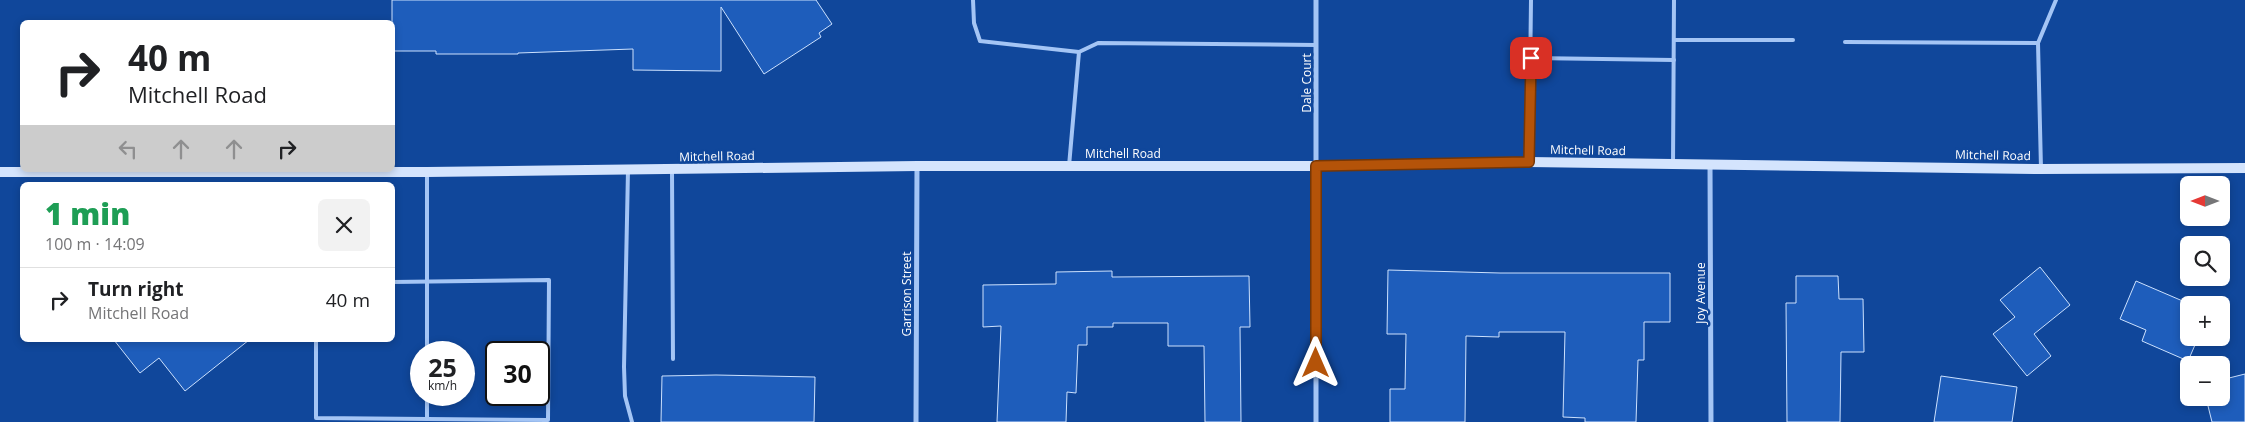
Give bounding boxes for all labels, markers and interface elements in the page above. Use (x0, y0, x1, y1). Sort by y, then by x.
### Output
text: 40 m (128, 34, 211, 81)
pin (1510, 37, 1552, 79)
icon: right (45, 40, 110, 105)
icon: arrive (1517, 44, 1545, 72)
street label: Dale Court (1298, 53, 1315, 113)
text: Mitchell Road (128, 79, 267, 109)
icon: left (114, 135, 142, 163)
icon: ahead (167, 135, 195, 163)
icon: ahead (220, 135, 248, 163)
icon: right (273, 135, 301, 163)
street label: Mitchell Road (1550, 141, 1626, 159)
street label: Mitchell Road (1085, 145, 1161, 162)
street label: Mitchell Road (1955, 146, 2031, 164)
street label: Mitchell Road (679, 147, 755, 165)
north arrow (2180, 176, 2230, 226)
map controls (2180, 176, 2230, 406)
text: 1 min (45, 193, 130, 234)
button: close (318, 199, 370, 251)
text: 100 m · 14:09 (45, 233, 145, 255)
button: search (2180, 236, 2230, 286)
street label: Garrison Street (898, 251, 915, 337)
street label: Joy Avenue (1692, 262, 1709, 325)
text: Turn right (88, 276, 183, 302)
icon: right (45, 286, 73, 314)
text: 40 m (326, 287, 370, 313)
button: + (2180, 296, 2230, 346)
text: Mitchell Road (88, 302, 189, 324)
position arrow (1289, 336, 1341, 388)
speed limit sign: 30 (485, 341, 550, 406)
text: 25 (428, 350, 457, 384)
button: − (2180, 356, 2230, 406)
text: km/h (428, 377, 457, 394)

